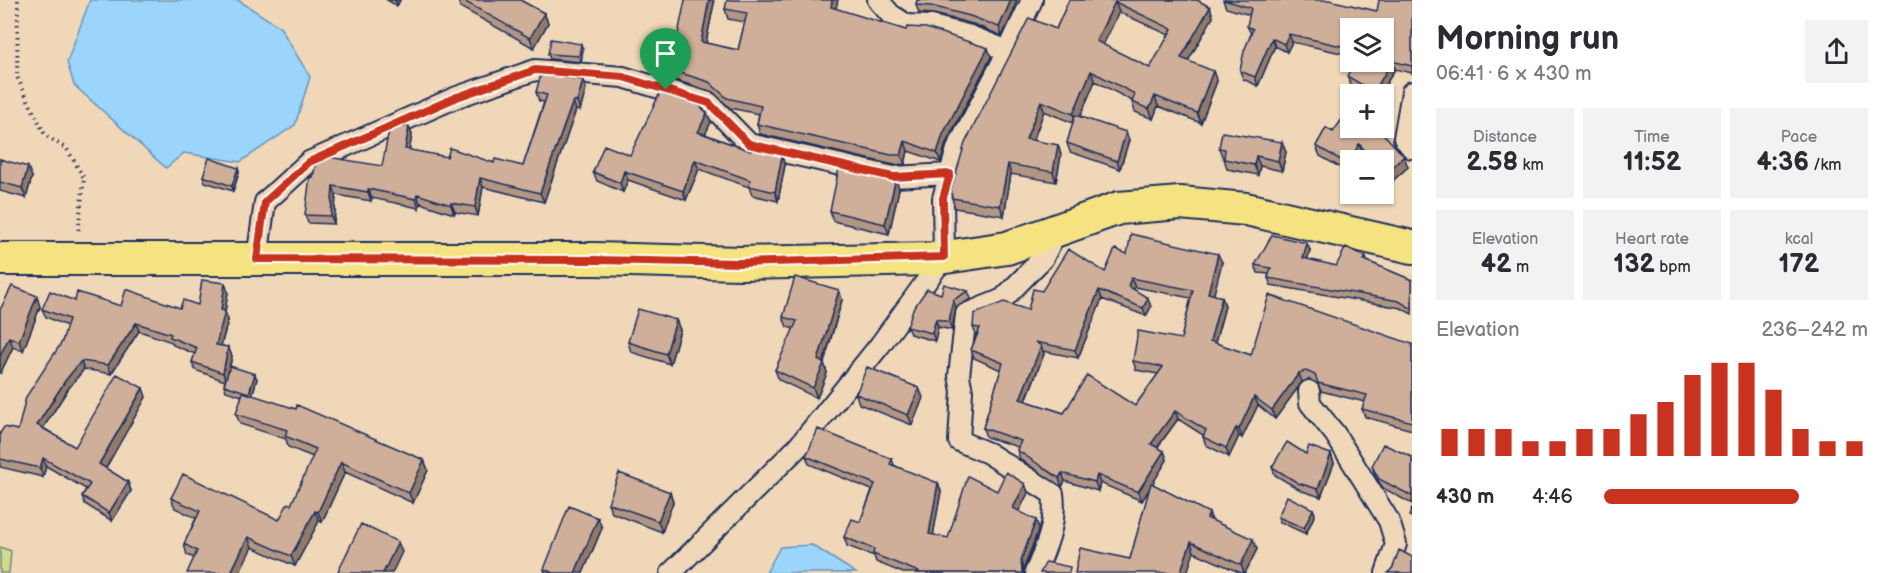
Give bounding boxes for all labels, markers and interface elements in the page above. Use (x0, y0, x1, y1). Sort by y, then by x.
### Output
map controls (1340, 18, 1394, 204)
button: layers (1340, 18, 1394, 72)
text: Morning run (1436, 19, 1619, 59)
button: share (1805, 20, 1868, 83)
pin (640, 28, 691, 90)
icon: arrive (649, 37, 682, 70)
text: 06:41 · 6 × 430 m (1436, 62, 1592, 86)
button: + (1340, 84, 1394, 138)
text: Distance (1473, 128, 1537, 147)
text: Time (1634, 128, 1670, 147)
text: Pace (1781, 128, 1817, 147)
text: 2.58 (1466, 147, 1518, 178)
text: 11:52 (1623, 147, 1681, 178)
text: 4:36 (1756, 147, 1809, 178)
button: − (1340, 150, 1394, 204)
text: km (1518, 156, 1544, 175)
text: /km (1809, 156, 1842, 175)
text: Elevation (1472, 230, 1538, 249)
text: Heart rate (1615, 230, 1689, 249)
text: kcal (1785, 230, 1813, 249)
text: 42 (1481, 249, 1512, 280)
text: 132 (1613, 249, 1655, 280)
text: 172 (1779, 249, 1819, 280)
text: m (1512, 258, 1529, 277)
text: bpm (1655, 258, 1691, 277)
text: Elevation (1436, 318, 1519, 342)
text: 236–242 m (1761, 318, 1868, 342)
text: 430 m (1436, 485, 1494, 509)
text: 4:46 (1532, 485, 1573, 509)

